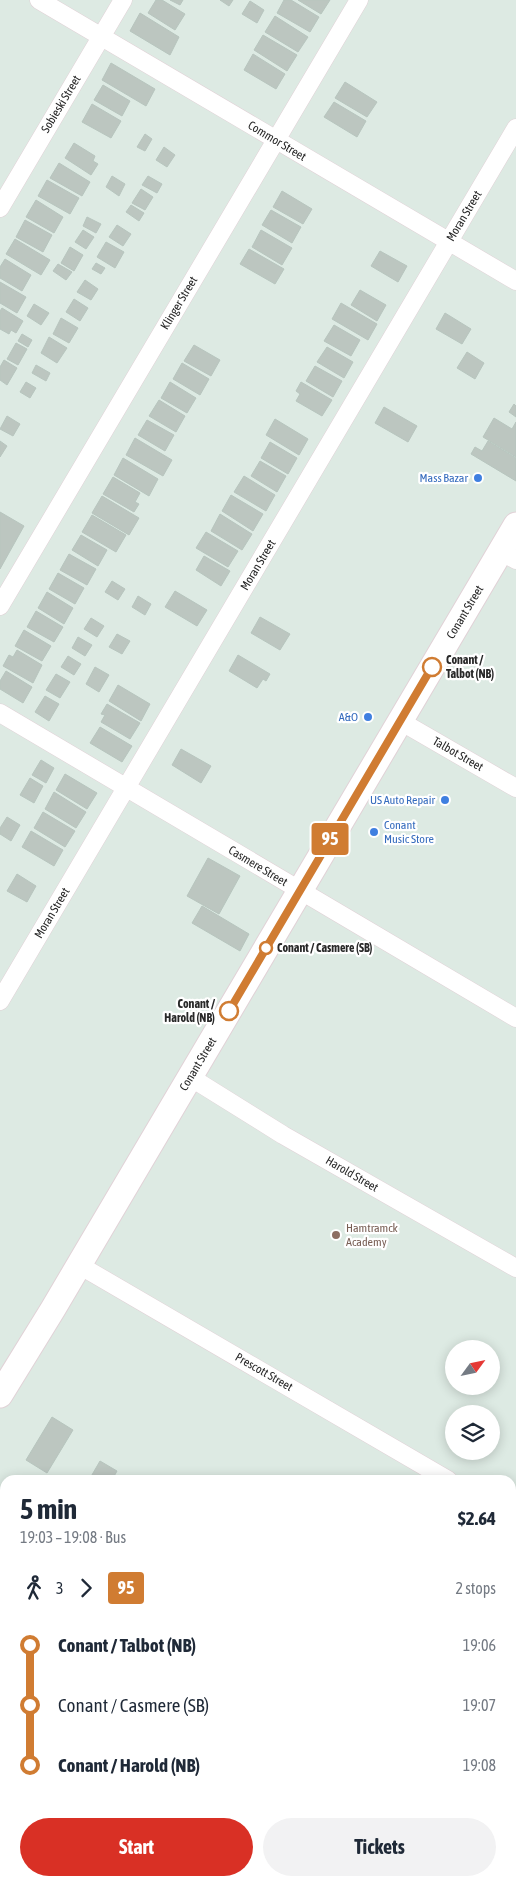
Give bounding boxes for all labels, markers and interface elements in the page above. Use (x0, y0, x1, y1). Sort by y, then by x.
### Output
street label: Sobieski Street (38, 72, 84, 135)
street label: Commor Street (245, 118, 309, 164)
street label: Moran Street (443, 188, 485, 244)
street label: Klinger Street (158, 273, 201, 332)
place label: Mass Bazar (420, 471, 468, 485)
marker: Mass Bazar (472, 472, 484, 484)
street label: Moran Street (237, 537, 279, 593)
street label: Conant Street (444, 582, 487, 641)
place label: Conant / Talbot (NB) (446, 653, 494, 681)
marker: Conant / Talbot (NB) (422, 657, 442, 677)
place label: A&O (339, 710, 358, 724)
marker: A&O (362, 711, 374, 723)
street label: Talbot Street (430, 734, 486, 774)
place label: US Auto Repair (370, 793, 435, 807)
marker: US Auto Repair (439, 794, 451, 806)
place label: Conant Music Store (384, 818, 434, 846)
line badge: 95 (308, 823, 352, 855)
marker: Conant Music Store (368, 826, 380, 838)
text: 95 (322, 828, 338, 849)
street label: Casmere Street (226, 843, 290, 889)
street label: Moran Street (31, 885, 73, 941)
marker: Conant / Casmere (SB) (259, 941, 273, 955)
place label: Conant / Casmere (SB) (277, 941, 373, 955)
place label: Conant / Harold (NB) (164, 997, 216, 1025)
marker: Conant / Harold (NB) (219, 1001, 239, 1021)
street label: Conant Street (177, 1034, 220, 1093)
street label: Harold Street (323, 1153, 381, 1195)
place label: Hamtramck Academy (346, 1221, 399, 1249)
marker: Hamtramck Academy (330, 1229, 342, 1241)
north arrow (445, 1340, 500, 1395)
map controls (445, 1340, 500, 1460)
street label: Prescott Street (233, 1350, 296, 1394)
button: layers (445, 1405, 500, 1460)
text: 5 min (20, 1493, 77, 1525)
text: $2.64 (458, 1507, 496, 1529)
text: 19:03 – 19:08 · Bus (20, 1528, 126, 1546)
icon: walk (20, 1574, 48, 1602)
icon: forward (72, 1574, 100, 1602)
text: 95 (118, 1577, 134, 1598)
text: 3 (56, 1579, 64, 1597)
text: 2 stops (455, 1579, 496, 1597)
text: Conant / Talbot (NB) (58, 1634, 196, 1656)
text: 19:06 (463, 1636, 496, 1654)
text: Conant / Casmere (SB) (58, 1694, 209, 1716)
text: 19:07 (463, 1696, 496, 1714)
text: Conant / Harold (NB) (58, 1754, 200, 1776)
text: 19:08 (463, 1756, 496, 1774)
button: Start (20, 1818, 253, 1876)
button: Tickets (263, 1818, 496, 1876)

